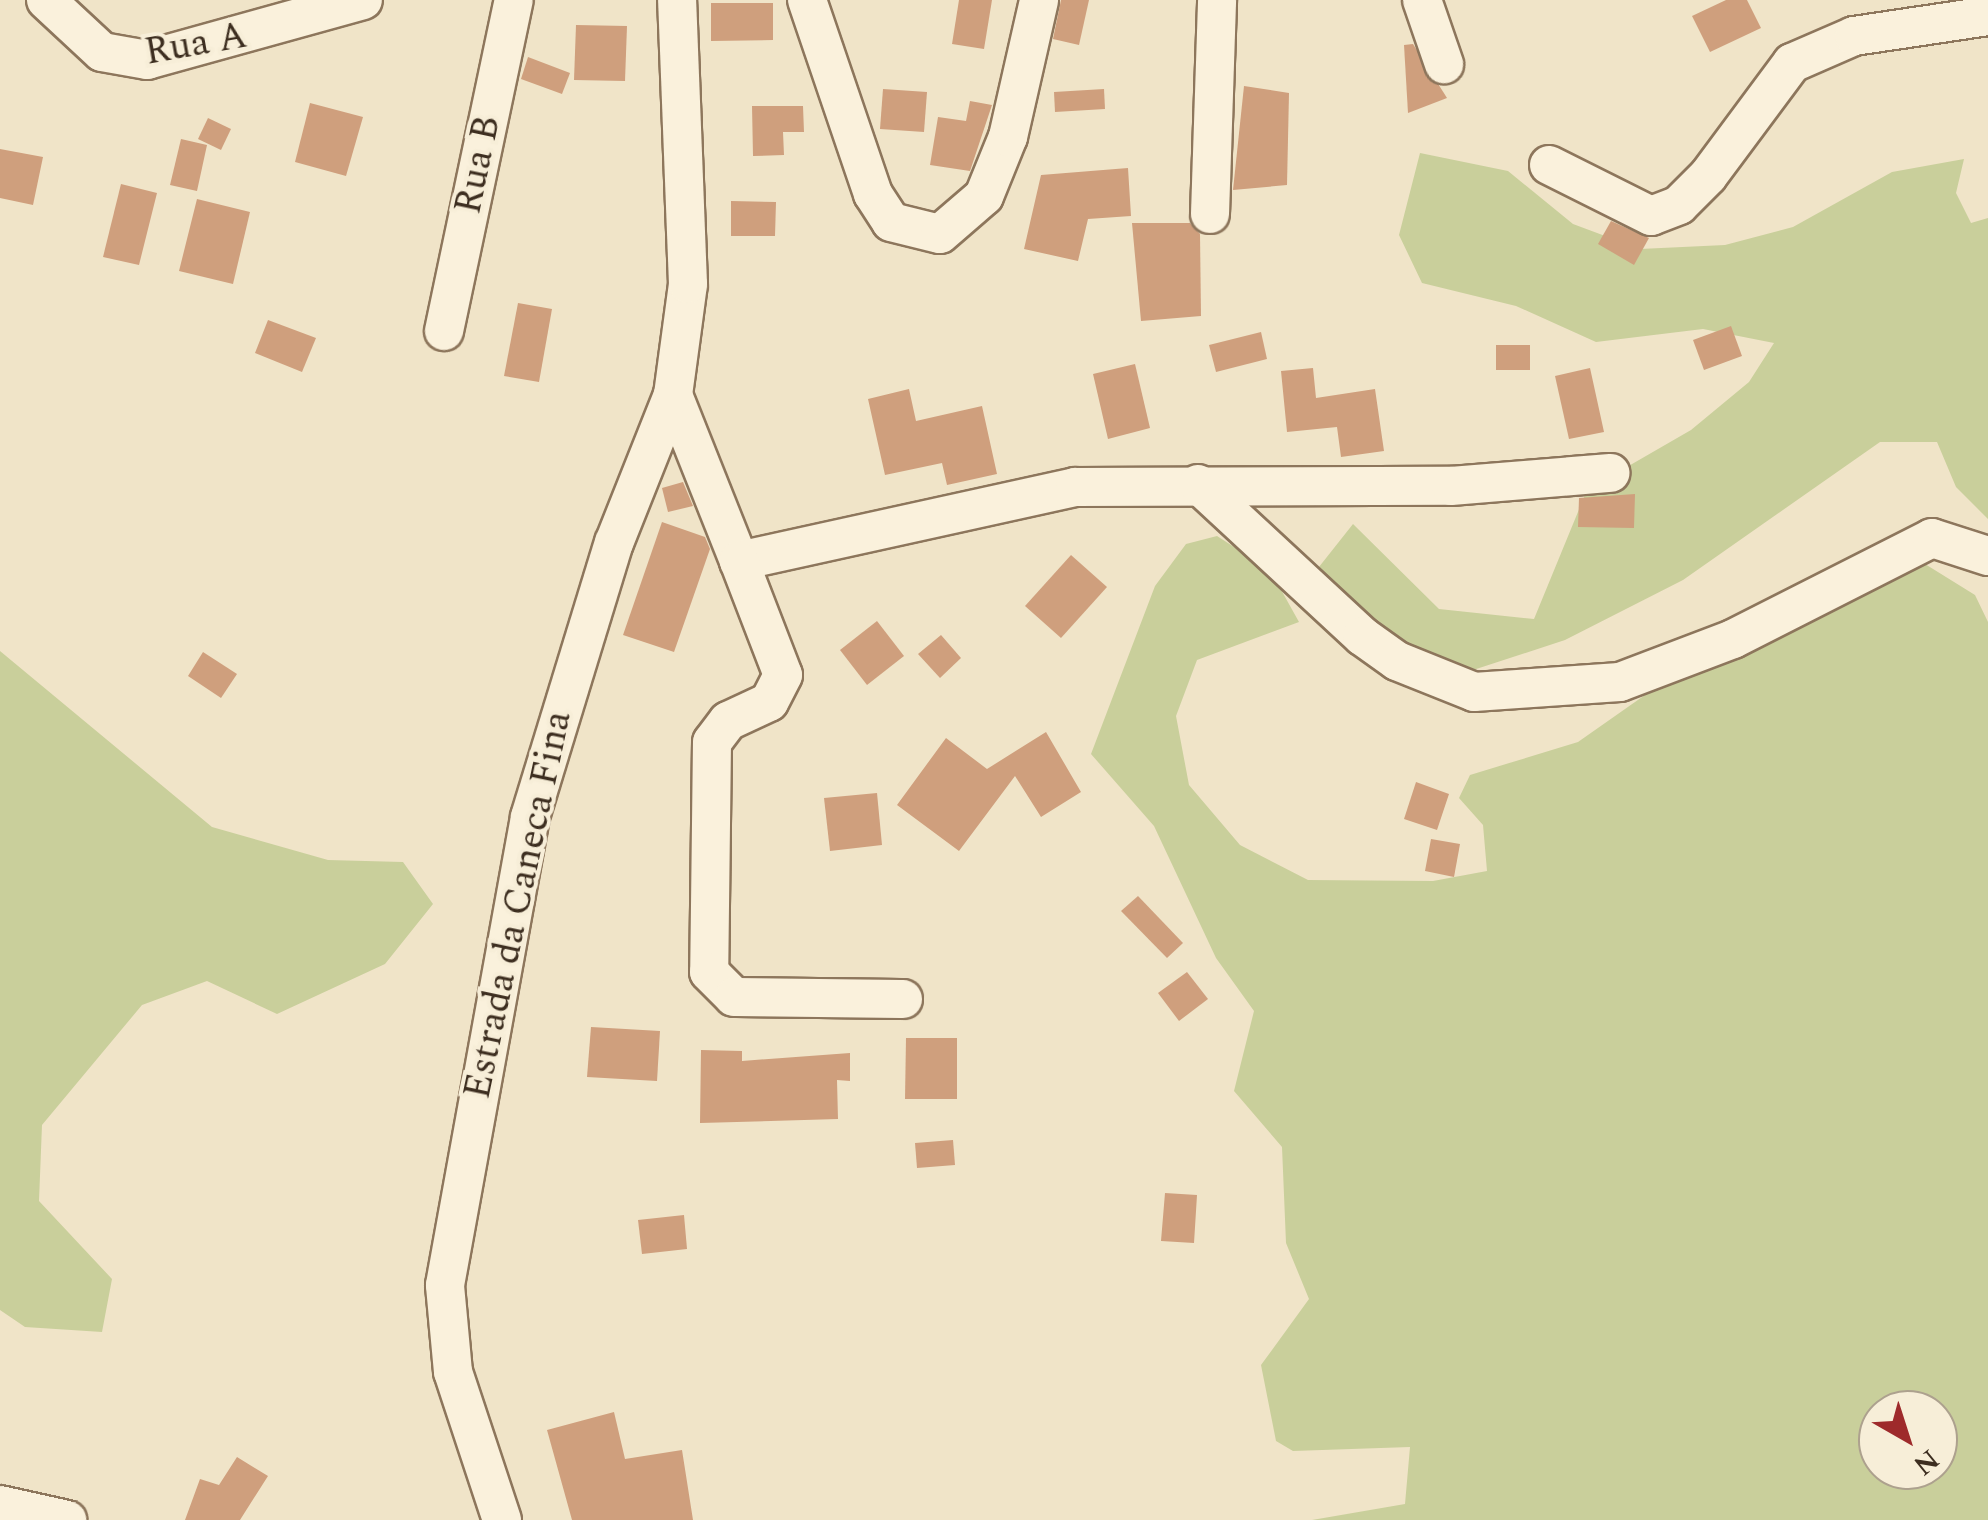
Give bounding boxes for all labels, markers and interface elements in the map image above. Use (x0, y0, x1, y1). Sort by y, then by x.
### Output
street label: Rua A (141, 14, 251, 76)
street label: Rua B (446, 112, 512, 218)
street label: Estrada da Caneca Fina (456, 707, 582, 1103)
north arrow (1858, 1390, 1958, 1490)
text: N (1904, 1438, 1948, 1486)

